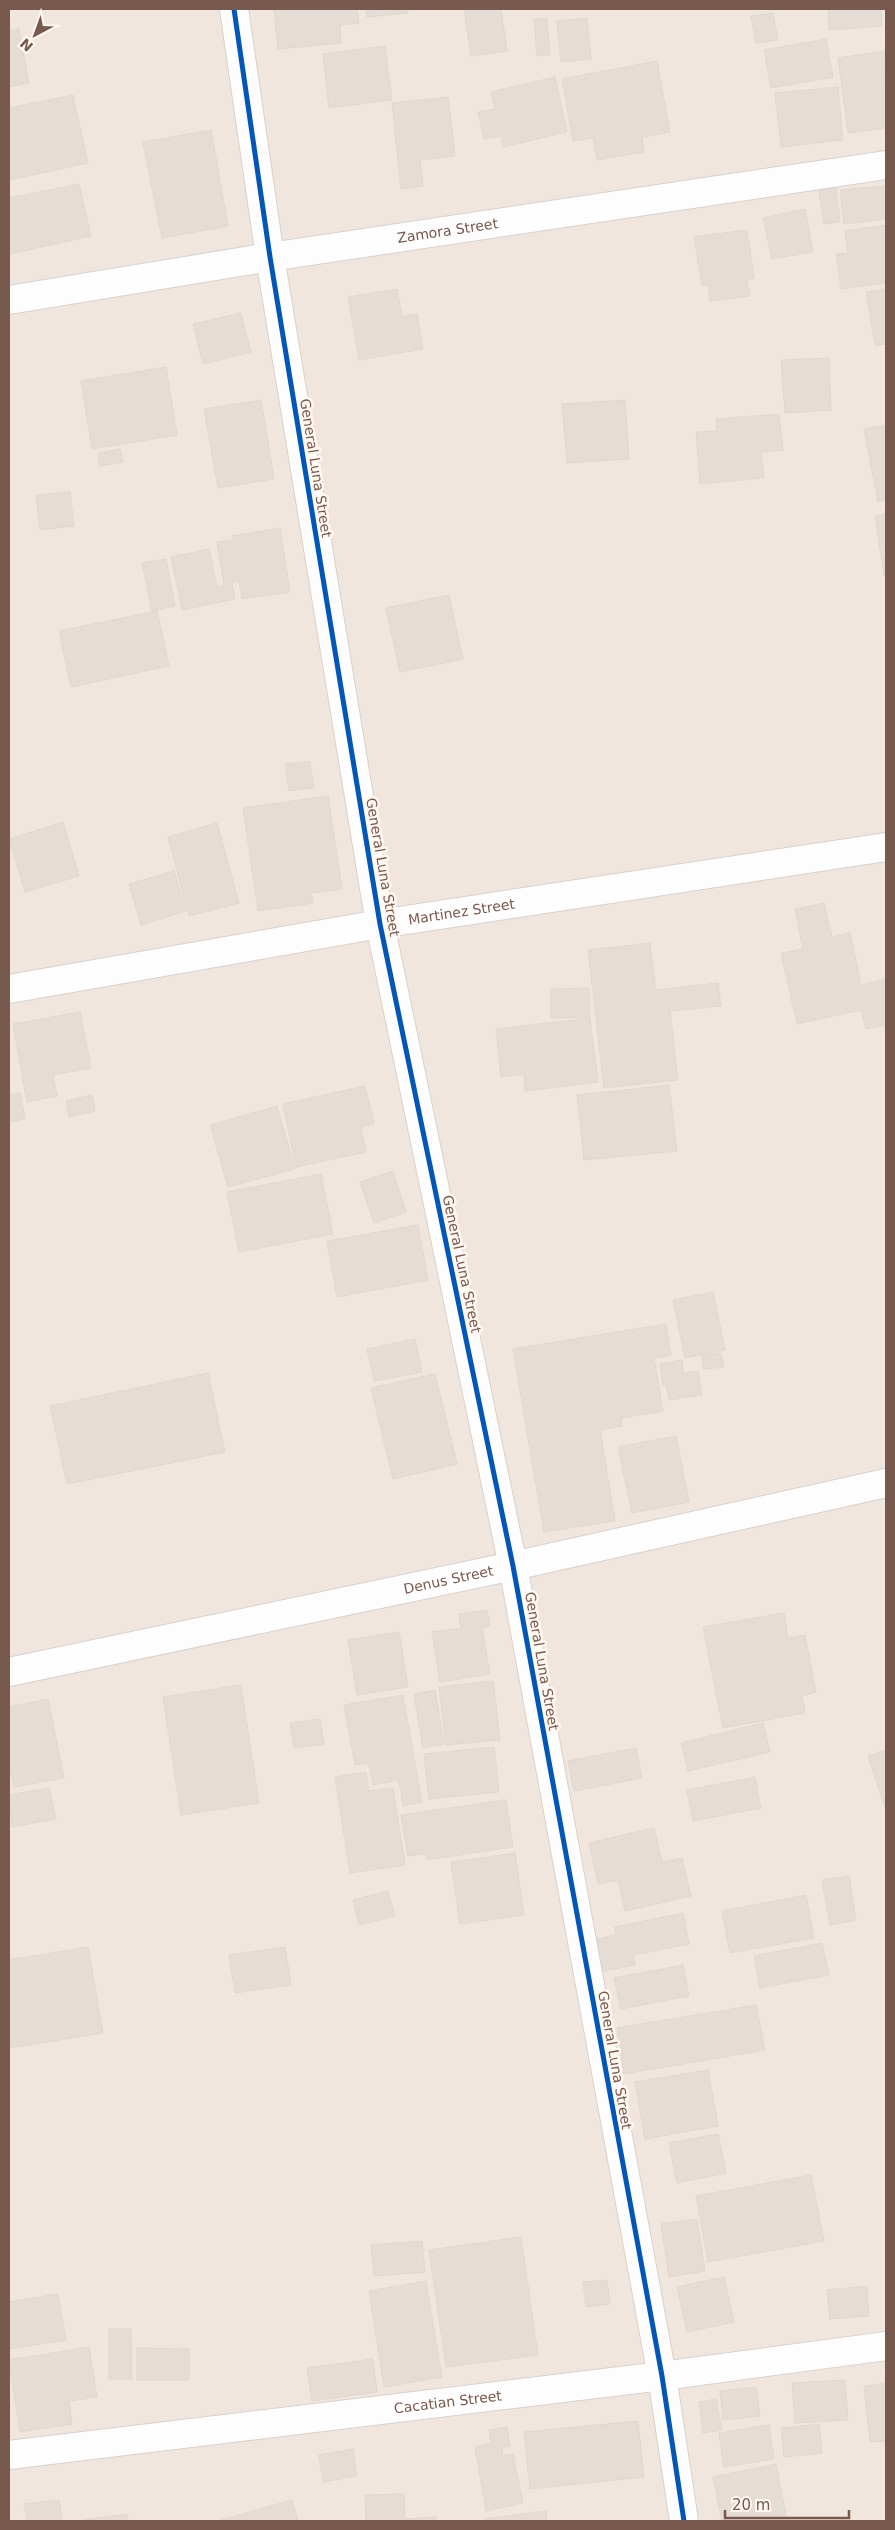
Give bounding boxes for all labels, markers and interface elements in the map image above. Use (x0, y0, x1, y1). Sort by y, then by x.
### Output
north arrow (10, 10, 60, 60)
text: N (17, 35, 36, 55)
street label: Zamora Street (396, 215, 500, 246)
street label: General Luna Street (297, 397, 335, 539)
street label: General Luna Street (363, 796, 403, 938)
street label: Martinez Street (407, 896, 516, 928)
street label: General Luna Street (440, 1194, 485, 1335)
street label: Denus Street (402, 1562, 495, 1597)
street label: General Luna Street (522, 1590, 562, 1732)
street label: General Luna Street (595, 1989, 635, 2131)
street label: Cacatian Street (393, 2387, 503, 2416)
scale bar (725, 2488, 849, 2520)
text: 20 m (732, 2496, 770, 2514)

